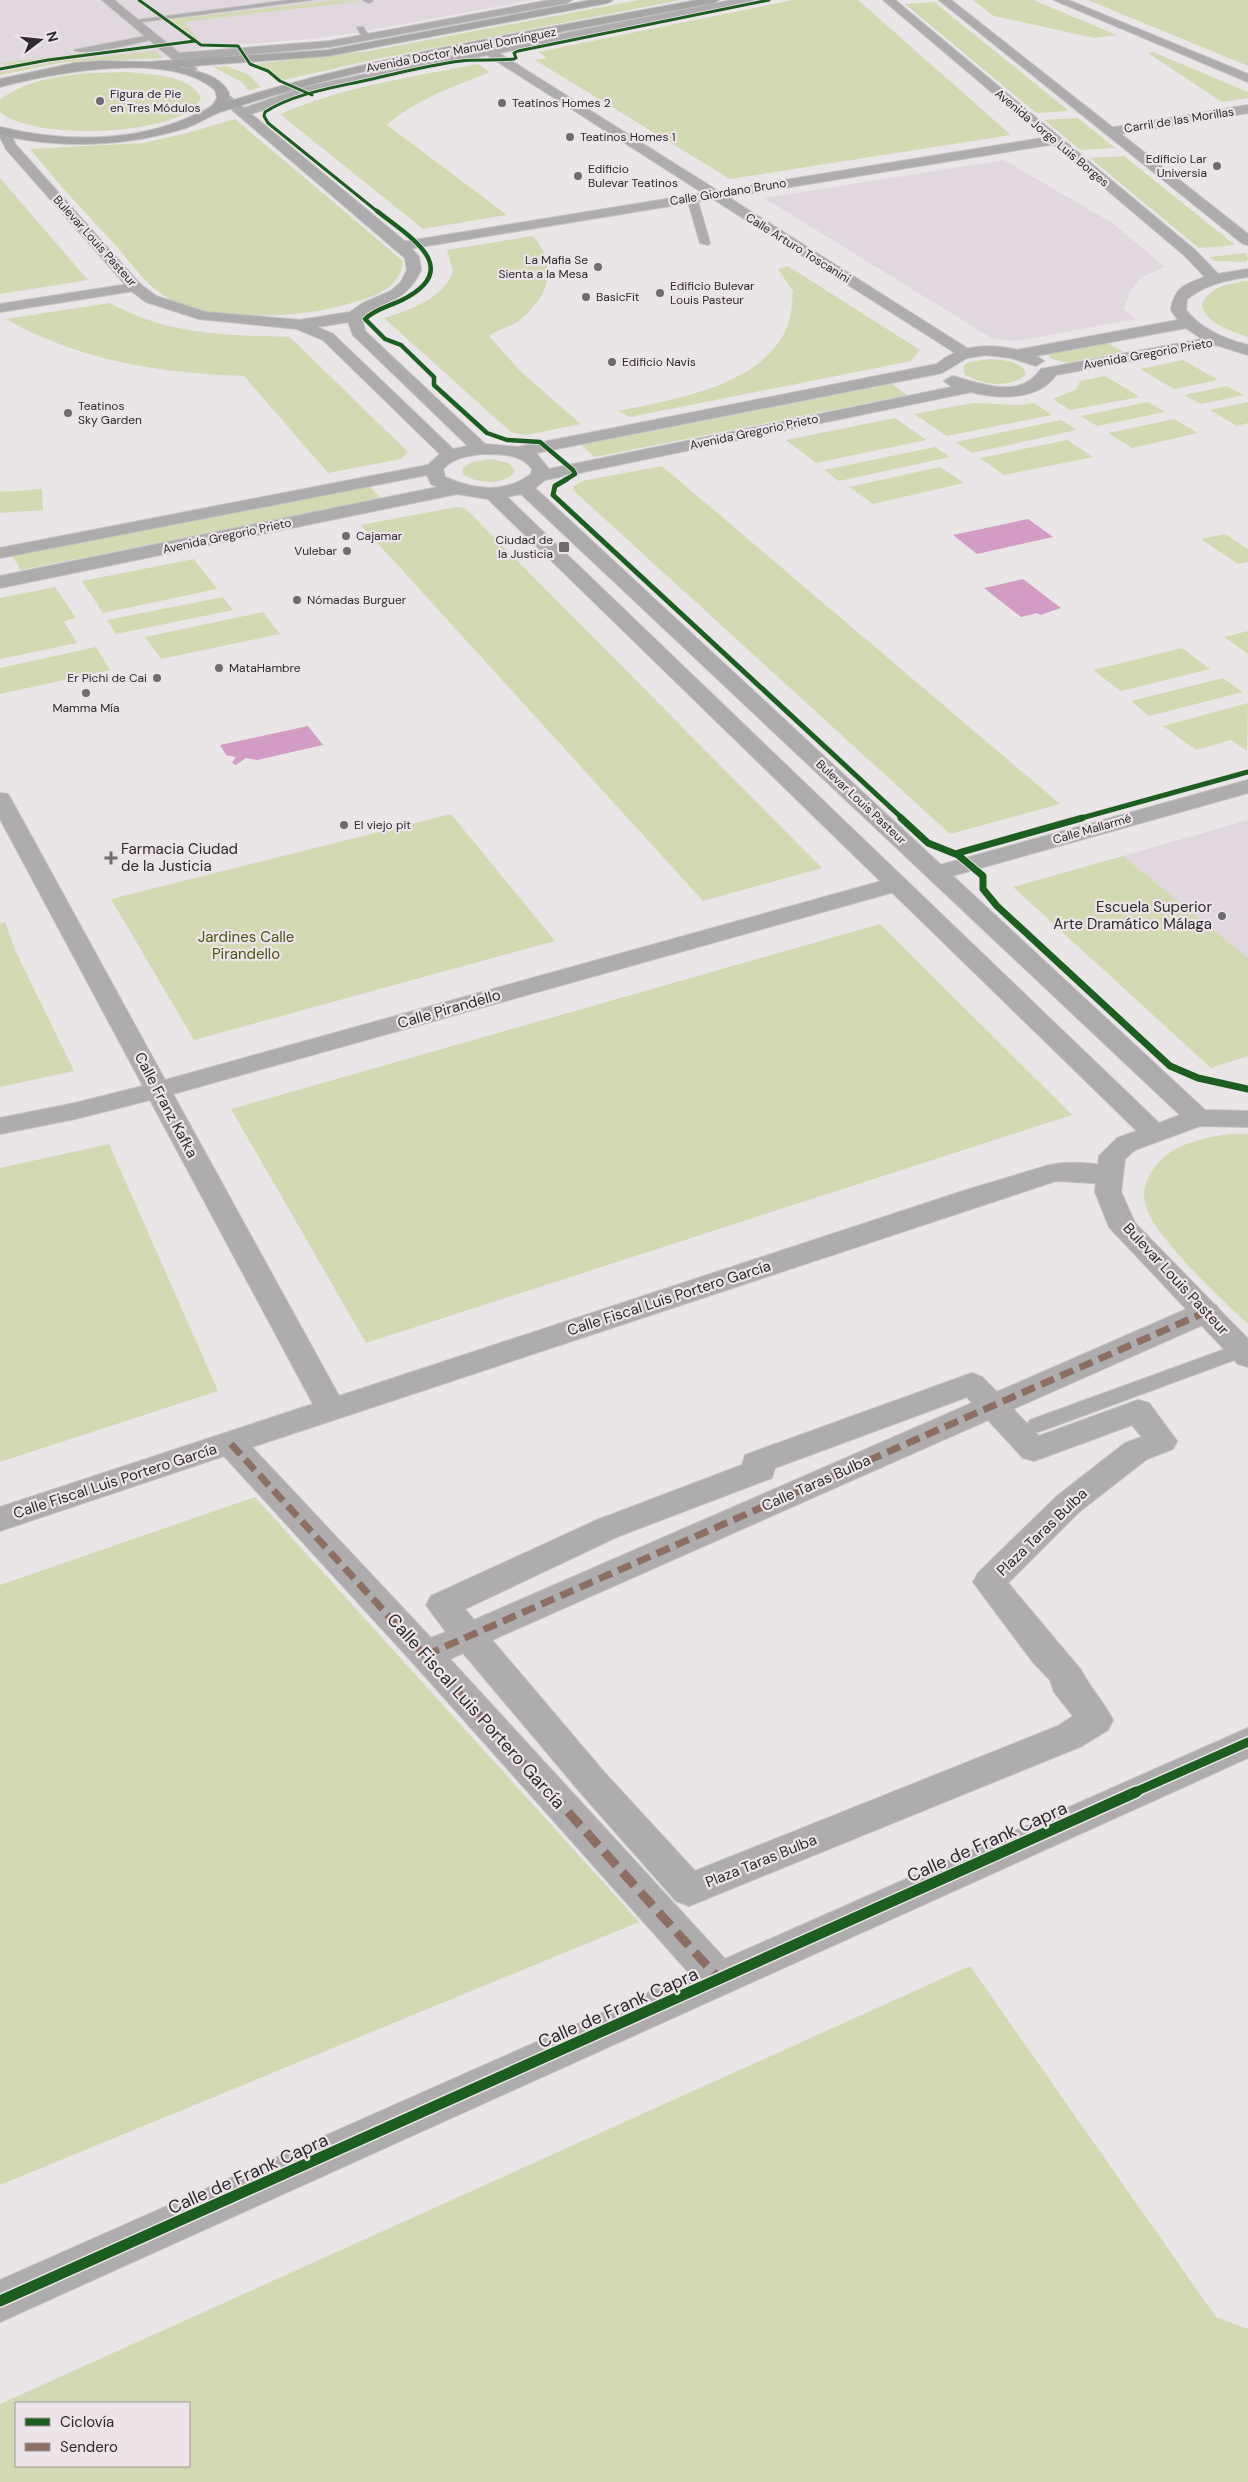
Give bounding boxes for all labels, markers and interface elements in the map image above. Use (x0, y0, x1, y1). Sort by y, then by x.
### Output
north arrow (15, 15, 65, 65)
street label: Avenida Doctor Manuel Domínguez (365, 24, 557, 76)
text: N (42, 29, 63, 44)
street label: Avenida Jorge Luis Borges (992, 85, 1112, 191)
place label: Figura de Pie en Tres Módulos (110, 86, 201, 116)
marker: Figura de Pie en Tres Módulos (94, 95, 106, 107)
place label: Teatinos Homes 2 (512, 95, 611, 111)
marker: Teatinos Homes 2 (496, 97, 508, 109)
street label: Carril de las Morillas (1123, 103, 1235, 137)
place label: Teatinos Homes 1 (580, 129, 675, 145)
marker: Teatinos Homes 1 (564, 131, 576, 143)
place label: Edificio Lar Universia (1146, 151, 1208, 181)
marker: Edificio Lar Universia (1211, 160, 1223, 172)
place label: Edificio Bulevar Teatinos (588, 161, 678, 191)
marker: Edificio Bulevar Teatinos (572, 170, 584, 182)
street label: Calle Giordano Bruno (669, 175, 787, 209)
street label: Bulevar Louis Pasteur (50, 192, 141, 290)
street label: Calle Arturo Toscanini (743, 209, 854, 287)
place label: La Mafia Se Sienta a la Mesa (498, 252, 588, 282)
marker: La Mafia Se Sienta a la Mesa (592, 261, 604, 273)
place label: Edificio Bulevar Louis Pasteur (670, 278, 755, 308)
marker: Edificio Bulevar Louis Pasteur (654, 287, 666, 299)
place label: BasicFit (596, 289, 640, 305)
marker: BasicFit (580, 291, 592, 303)
street label: Avenida Gregorio Prieto (1082, 335, 1214, 373)
place label: Edificio Navis (622, 354, 696, 370)
marker: Edificio Navis (606, 356, 618, 368)
place label: Teatinos Sky Garden (78, 398, 142, 428)
marker: Teatinos Sky Garden (62, 407, 74, 419)
street label: Avenida Gregorio Prieto (688, 411, 820, 453)
street label: Avenida Gregorio Prieto (161, 515, 293, 557)
place label: Cajamar (356, 528, 403, 544)
marker: Cajamar (340, 530, 352, 542)
place label: Ciudad de la Justicia (496, 532, 553, 562)
marker: Ciudad de la Justicia (557, 540, 571, 554)
place label: Vulebar (294, 543, 338, 559)
marker: Vulebar (341, 545, 353, 557)
place label: Nómadas Burguer (307, 592, 407, 608)
marker: Nómadas Burguer (291, 594, 303, 606)
place label: MataHambre (229, 660, 301, 676)
marker: MataHambre (213, 662, 225, 674)
place label: Er Pichi de Cai (67, 670, 147, 686)
marker: Er Pichi de Cai (151, 672, 163, 684)
marker: Mamma Mía (80, 687, 92, 699)
place label: Mamma Mía (52, 700, 120, 716)
street label: Bulevar Louis Pasteur (813, 756, 910, 848)
street label: Calle Mallarmé (1051, 810, 1133, 848)
place label: El viejo pit (354, 817, 411, 833)
marker: El viejo pit (338, 819, 350, 831)
place label: Farmacia Ciudad de la Justicia (121, 839, 238, 876)
marker: Farmacia Ciudad de la Justicia (105, 852, 117, 864)
place label: Escuela Superior Arte Dramático Málaga (1053, 897, 1212, 934)
marker: Escuela Superior Arte Dramático Málaga (1216, 910, 1228, 922)
park label: Jardines Calle Pirandello (198, 927, 294, 964)
street label: Calle Pirandello (395, 985, 503, 1033)
street label: Calle Franz Kafka (130, 1049, 202, 1161)
street label: Bulevar Louis Pasteur (1119, 1219, 1234, 1340)
street label: Calle Fiscal Luis Portero García (565, 1256, 773, 1340)
street label: Calle Fiscal Luis Portero García (11, 1439, 219, 1523)
street label: Calle Taras Bulba (758, 1450, 874, 1516)
street label: Plaza Taras Bulba (992, 1484, 1092, 1580)
street label: Calle Fiscal Luis Portero García (382, 1608, 570, 1814)
street label: Calle de Frank Capra (903, 1796, 1071, 1888)
street label: Plaza Taras Bulba (702, 1830, 820, 1892)
street label: Calle de Frank Capra (534, 1962, 702, 2054)
street label: Calle de Frank Capra (164, 2128, 332, 2220)
legend (15, 2402, 190, 2467)
text: Ciclovía (60, 2412, 114, 2432)
text: Sendero (60, 2437, 118, 2457)

